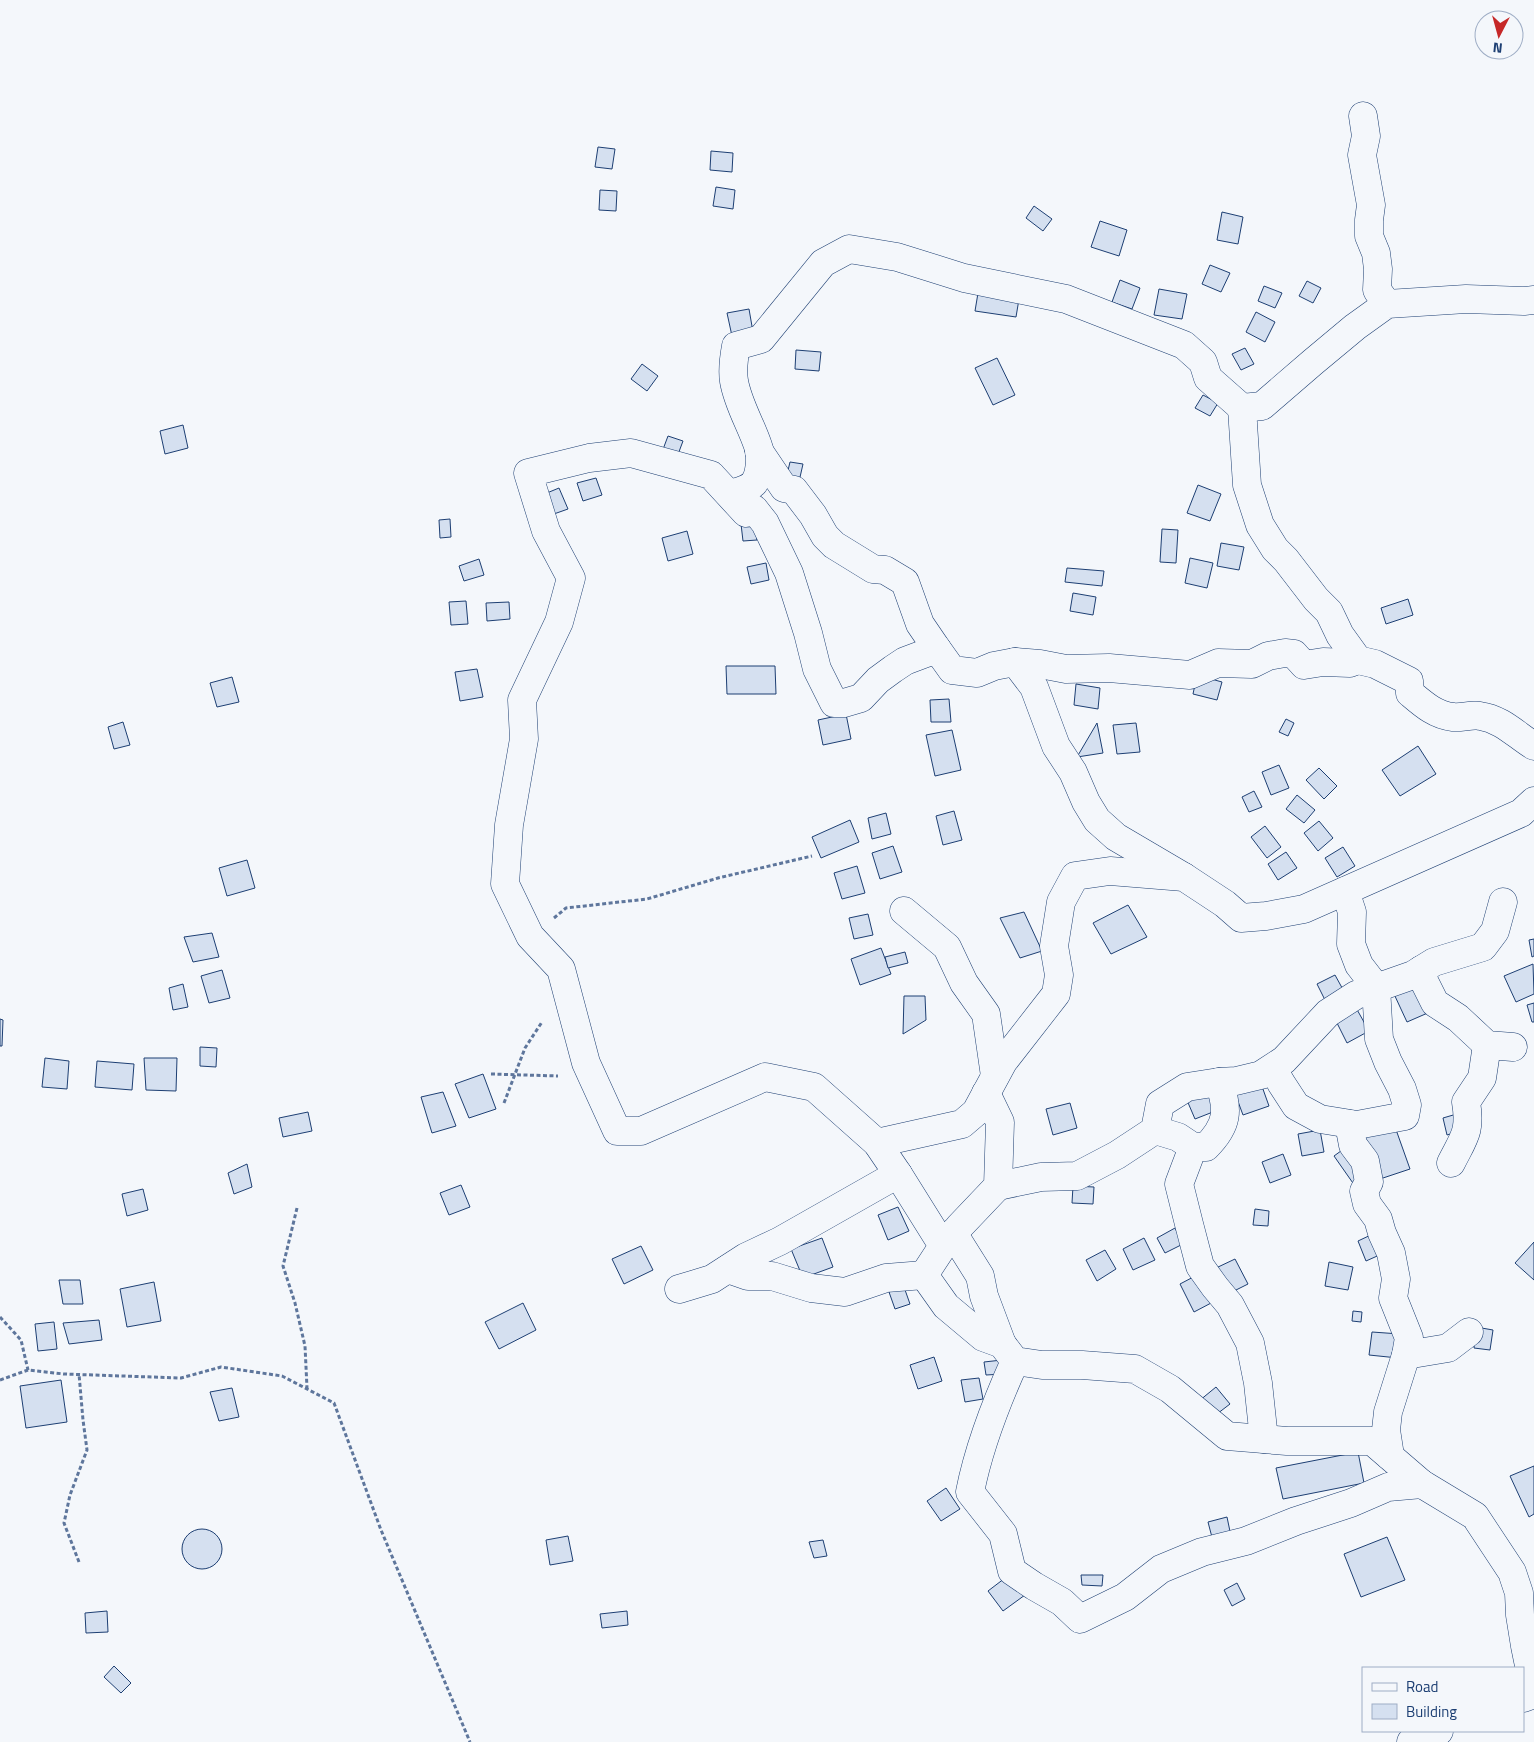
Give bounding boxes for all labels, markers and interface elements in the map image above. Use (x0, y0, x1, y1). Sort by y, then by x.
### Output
north arrow (1474, 10, 1524, 60)
text: N (1492, 37, 1504, 59)
legend (1362, 1667, 1524, 1732)
text: Road (1406, 1675, 1438, 1698)
text: Building (1406, 1700, 1457, 1723)

